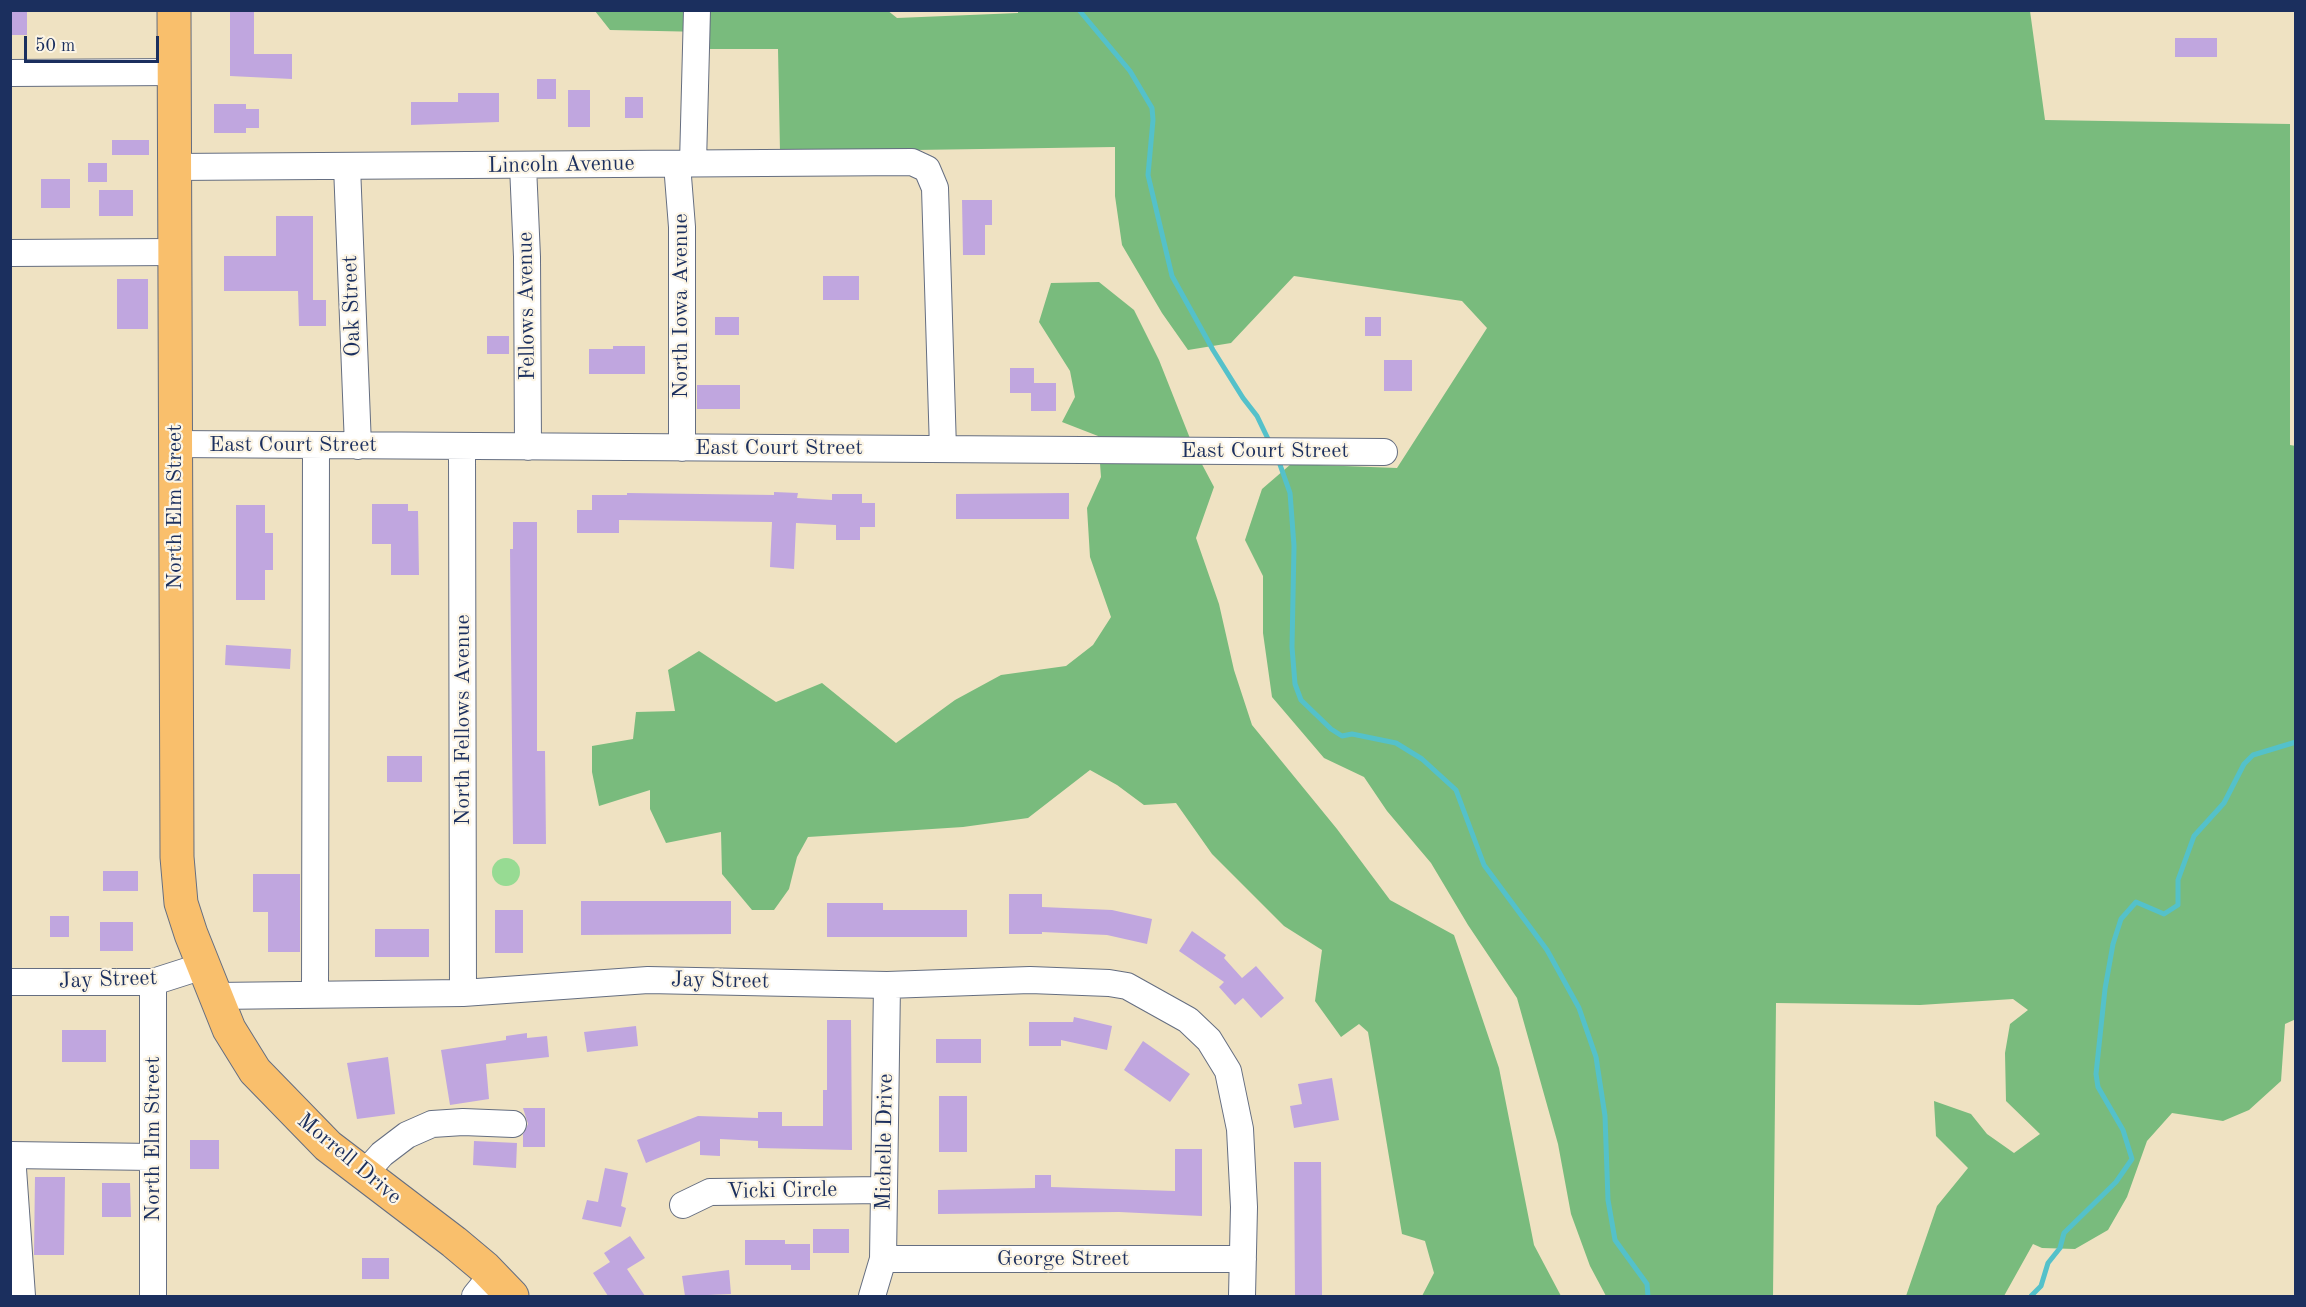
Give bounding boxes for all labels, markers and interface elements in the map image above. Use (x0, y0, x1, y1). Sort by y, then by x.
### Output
scale bar (27, 24, 162, 62)
text: 50 m (35, 37, 75, 55)
street label: Lincoln Avenue (487, 151, 635, 179)
street label: North Iowa Avenue (668, 213, 694, 399)
street label: Fellows Avenue (513, 232, 541, 380)
street label: Oak Street (337, 254, 367, 358)
street label: North Elm Street (162, 424, 188, 590)
street label: East Court Street (209, 432, 377, 458)
street label: East Court Street (695, 435, 863, 461)
street label: East Court Street (1181, 438, 1349, 464)
street label: North Fellows Avenue (450, 614, 476, 826)
street label: Jay Street (58, 965, 158, 995)
street label: Jay Street (671, 967, 769, 995)
street label: North Elm Street (140, 1056, 166, 1222)
street label: Michelle Drive (871, 1073, 899, 1211)
street label: Morrell Drive (291, 1108, 407, 1210)
street label: Vicki Circle (727, 1177, 837, 1205)
street label: George Street (997, 1246, 1129, 1272)

